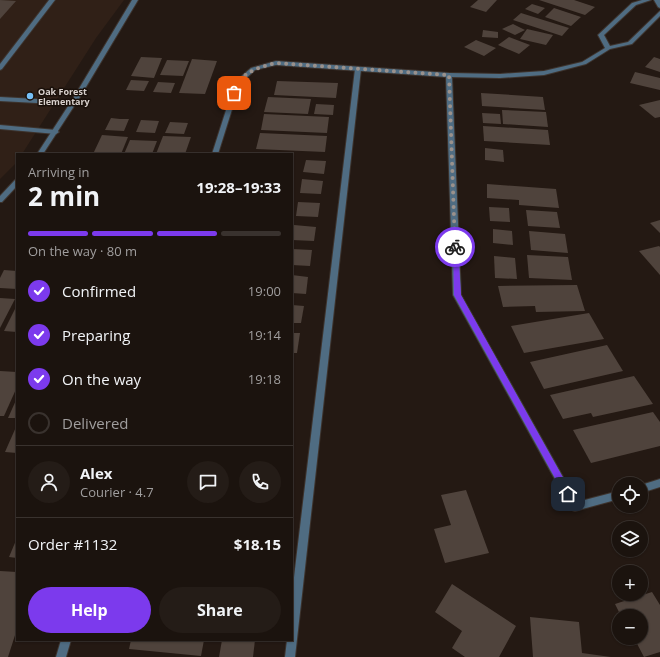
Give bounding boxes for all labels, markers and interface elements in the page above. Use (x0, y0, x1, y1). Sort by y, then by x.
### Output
pin (217, 76, 251, 110)
icon: bag (223, 82, 245, 104)
place label: Oak Forest Elementary (38, 85, 91, 108)
marker: Oak Forest Elementary (25, 91, 35, 101)
text: Arriving in (28, 163, 90, 181)
text: 19:28–19:33 (196, 177, 281, 197)
text: 2 min (28, 178, 100, 214)
courier (435, 227, 475, 267)
icon: bike (444, 236, 466, 258)
text: On the way · 80 m (28, 242, 137, 260)
icon: check (28, 280, 50, 302)
text: Confirmed (62, 281, 136, 301)
text: 19:00 (248, 282, 281, 300)
icon: check (28, 324, 50, 346)
text: Preparing (62, 325, 130, 345)
text: 19:14 (248, 326, 281, 344)
icon: check (28, 368, 50, 390)
text: On the way (62, 369, 141, 389)
text: 19:18 (248, 370, 281, 388)
text: Delivered (62, 413, 129, 433)
button: person (28, 461, 70, 503)
button: chat (187, 461, 229, 503)
button: phone (239, 461, 281, 503)
text: Alex (80, 463, 112, 483)
pin (551, 477, 585, 511)
map controls (612, 477, 648, 645)
button: locate (612, 477, 648, 513)
text: Courier · 4.7 (80, 483, 154, 501)
icon: home (557, 483, 579, 505)
button: layers (612, 521, 648, 557)
text: Order #1132 (28, 534, 117, 554)
text: $18.15 (234, 534, 281, 554)
button: + (612, 565, 648, 601)
button: Help (28, 587, 151, 633)
button: Share (159, 587, 281, 633)
button: − (612, 609, 648, 645)

